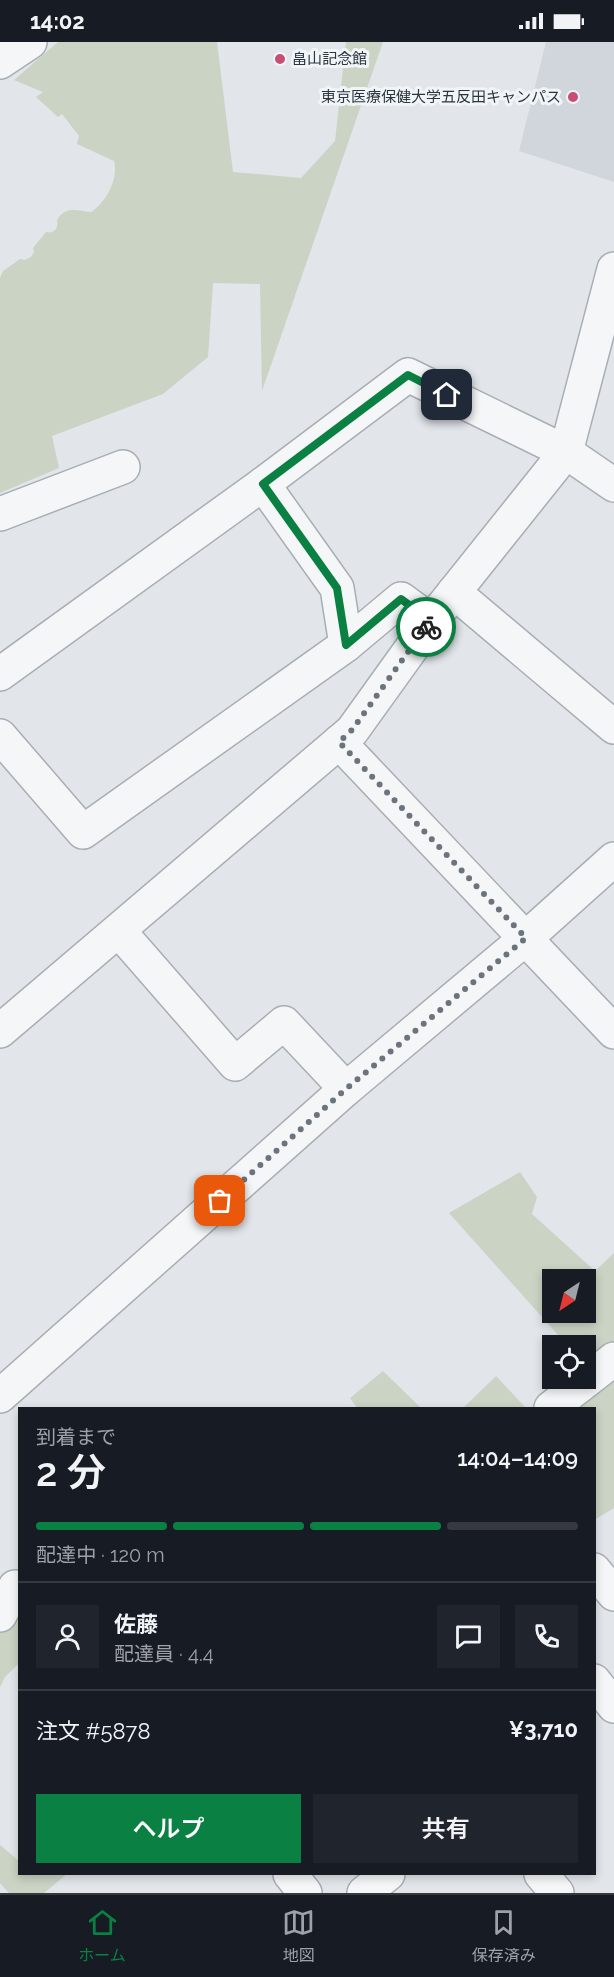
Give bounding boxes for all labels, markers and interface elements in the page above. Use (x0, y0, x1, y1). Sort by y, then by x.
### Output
text: 14:02 (30, 8, 85, 34)
place label: 畠山記念館 (292, 50, 367, 68)
marker: 畠山記念館 (273, 52, 287, 66)
place label: 東京医療保健大学五反田キャンパス (321, 88, 561, 106)
marker: 東京医療保健大学五反田キャンパス (566, 90, 580, 104)
pin (421, 369, 472, 420)
icon: home (430, 378, 463, 411)
courier (396, 597, 456, 657)
icon: bike (410, 611, 443, 644)
pin (194, 1175, 245, 1226)
icon: bag (203, 1184, 236, 1217)
north arrow (542, 1269, 596, 1323)
map controls (542, 1269, 596, 1389)
button: locate (542, 1335, 596, 1389)
text: 到着まで (36, 1425, 116, 1449)
text: 14:04–14:09 (457, 1445, 578, 1471)
text: 2 分 (36, 1449, 106, 1495)
text: 配達中 · 120 m (36, 1543, 165, 1567)
button: person (36, 1605, 99, 1668)
button: chat (437, 1605, 500, 1668)
button: phone (515, 1605, 578, 1668)
text: 佐藤 (114, 1611, 158, 1637)
text: 配達員 · 4.4 (114, 1642, 214, 1666)
text: ¥3,710 (509, 1716, 578, 1742)
text: 注文 #5878 (36, 1718, 150, 1744)
button: ヘルプ (36, 1794, 301, 1863)
button: 共有 (313, 1794, 578, 1863)
tab: ホーム (78, 1906, 126, 1966)
tab: 地図 (282, 1906, 315, 1966)
tab: 保存済み (472, 1906, 536, 1966)

